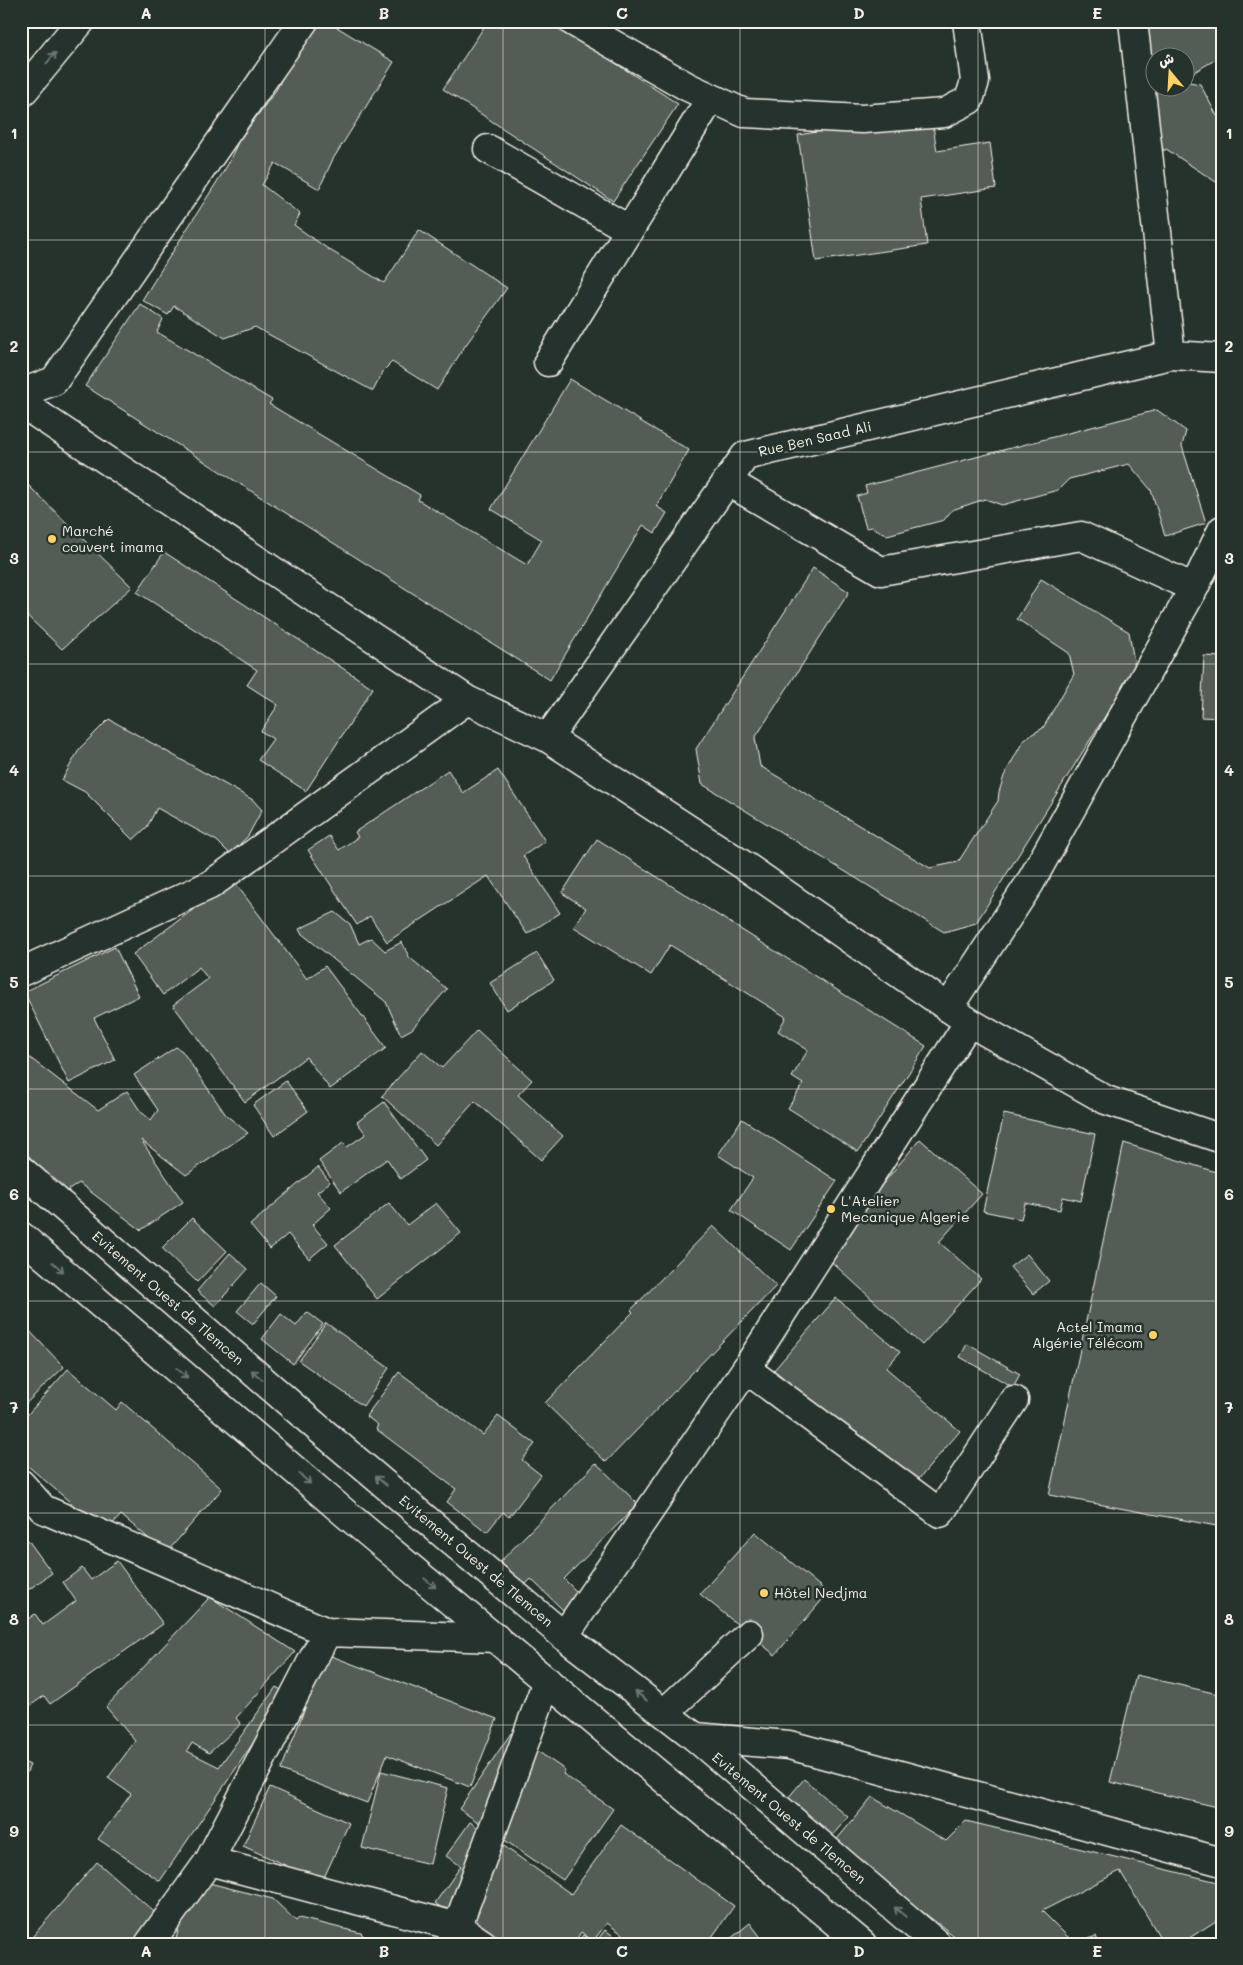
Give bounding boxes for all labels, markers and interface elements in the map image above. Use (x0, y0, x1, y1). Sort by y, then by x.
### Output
text: A (140, 2, 152, 23)
text: B (379, 2, 389, 23)
text: C (616, 2, 628, 23)
text: D (853, 2, 865, 23)
text: E (1092, 2, 1102, 23)
north arrow (1146, 48, 1196, 98)
text: ش (1156, 48, 1176, 71)
one-way arrow (46, 52, 57, 65)
text: 1 (10, 122, 18, 143)
text: 1 (1225, 122, 1233, 143)
text: 2 (10, 335, 19, 356)
text: 2 (1225, 335, 1234, 356)
street label: Rue Ben Saad Ali (756, 416, 873, 461)
place label: Marché couvert imama (62, 521, 164, 556)
marker: Marché couvert imama (46, 533, 58, 545)
text: 3 (9, 547, 19, 568)
text: 3 (1224, 547, 1234, 568)
text: 4 (9, 759, 19, 780)
text: 4 (1224, 759, 1234, 780)
text: 5 (9, 971, 19, 992)
text: 5 (1224, 971, 1234, 992)
text: 6 (9, 1183, 19, 1204)
text: 6 (1224, 1183, 1234, 1204)
place label: L'Atelier Mecanique Algerie (841, 1191, 970, 1226)
marker: L'Atelier Mecanique Algerie (825, 1203, 837, 1215)
street label: Evitement Ouest de Tlemcen (88, 1226, 248, 1369)
one-way arrow (52, 1262, 65, 1273)
place label: Actel Imama Algérie Télécom (1032, 1317, 1143, 1352)
marker: Actel Imama Algérie Télécom (1147, 1329, 1159, 1341)
one-way arrow (175, 1367, 188, 1379)
one-way arrow (251, 1370, 264, 1381)
text: 7 (10, 1396, 19, 1417)
text: 7 (1225, 1396, 1234, 1417)
one-way arrow (298, 1473, 311, 1484)
one-way arrow (374, 1476, 387, 1487)
street label: Evitement Ouest de Tlemcen (395, 1491, 557, 1631)
one-way arrow (423, 1577, 436, 1588)
place label: Hôtel Nedjma (774, 1583, 868, 1602)
marker: Hôtel Nedjma (758, 1587, 770, 1599)
text: 8 (9, 1608, 19, 1629)
text: 8 (1224, 1608, 1234, 1629)
one-way arrow (635, 1690, 648, 1701)
street label: Evitement Ouest de Tlemcen (708, 1748, 870, 1888)
text: 9 (9, 1820, 19, 1841)
text: 9 (1224, 1820, 1234, 1841)
one-way arrow (894, 1907, 907, 1918)
text: A (140, 1940, 152, 1961)
text: B (379, 1940, 389, 1961)
text: C (616, 1940, 628, 1961)
text: D (853, 1940, 865, 1961)
text: E (1092, 1940, 1102, 1961)

